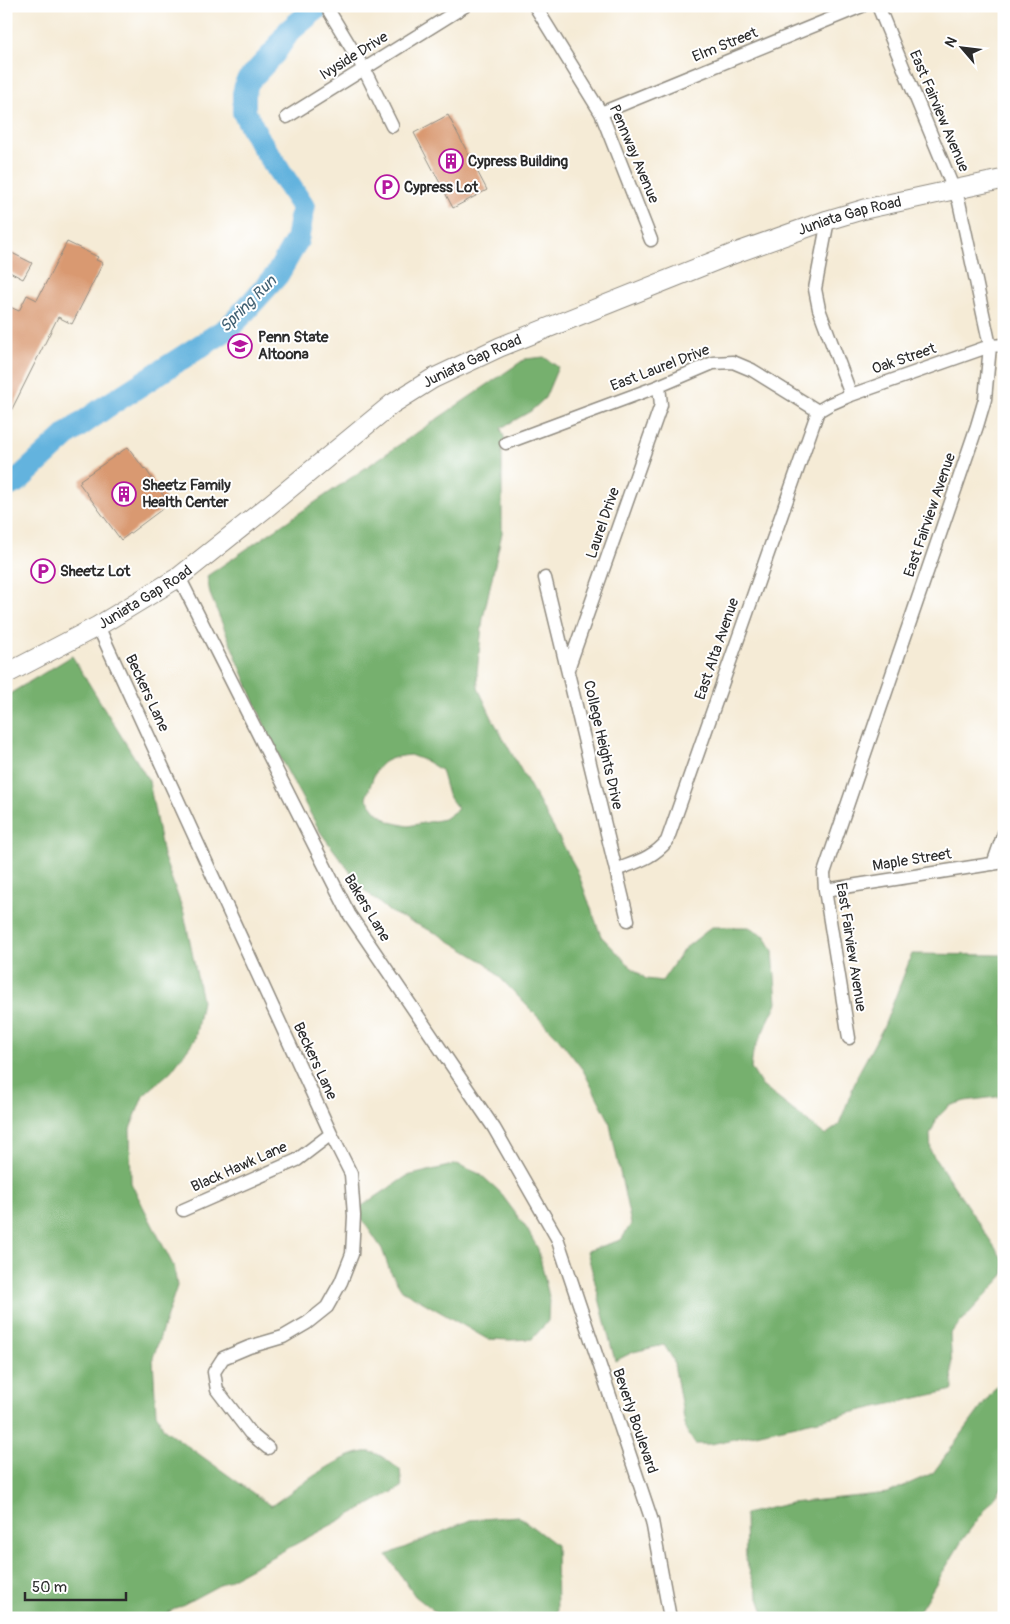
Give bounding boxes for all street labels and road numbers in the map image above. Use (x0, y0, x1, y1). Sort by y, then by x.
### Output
street label: Elm Street (690, 23, 761, 67)
street label: Ivyside Drive (316, 27, 392, 84)
street label: East Fairview Avenue (905, 47, 973, 175)
street label: Pennway Avenue (605, 102, 664, 207)
street label: Juniata Gap Road (795, 192, 903, 240)
street label: Juniata Gap Road (419, 330, 524, 392)
street label: Oak Street (869, 339, 940, 379)
street label: East Laurel Drive (608, 340, 713, 396)
street label: East Fairview Avenue (900, 450, 960, 580)
street label: Laurel Drive (582, 484, 624, 561)
street label: Juniata Gap Road (95, 561, 196, 633)
street label: East Alta Avenue (691, 595, 744, 702)
street label: Beckers Lane (121, 651, 173, 735)
street label: College Heights Drive (579, 679, 627, 812)
street label: Maple Street (871, 844, 954, 876)
street label: Bakers Lane (339, 871, 395, 946)
street label: East Fairview Avenue (831, 881, 871, 1013)
street label: Beckers Lane (289, 1019, 341, 1103)
street label: Black Hawk Lane (188, 1137, 291, 1197)
street label: Beverly Boulevard (608, 1366, 662, 1476)

